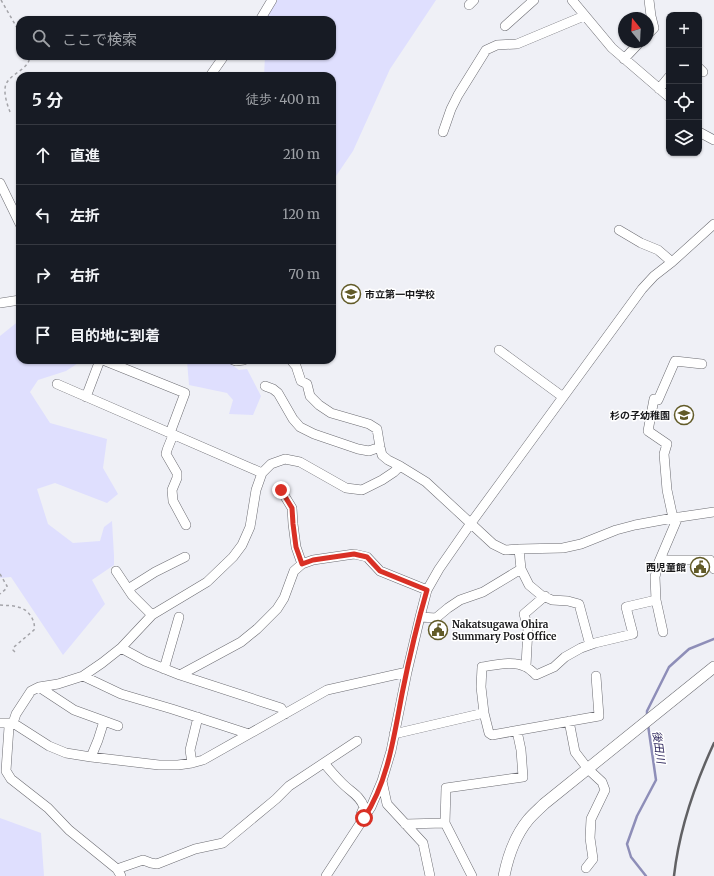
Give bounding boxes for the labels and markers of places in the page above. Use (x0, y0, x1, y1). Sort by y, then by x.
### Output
school or university icon: 市立第一中学校 (340, 283, 362, 305)
place label: 市立第一中学校 (365, 288, 435, 301)
school or university icon: 杉の子幼稚園 (673, 404, 695, 426)
place label: 杉の子幼稚園 (610, 409, 670, 422)
public building icon: 西児童館 (689, 556, 711, 578)
place label: 西児童館 (646, 561, 686, 574)
place label: Nakatsugawa Ohira Summary Post Office (452, 618, 557, 643)
public building icon: Nakatsugawa Ohira Summary Post Office (427, 619, 449, 641)

